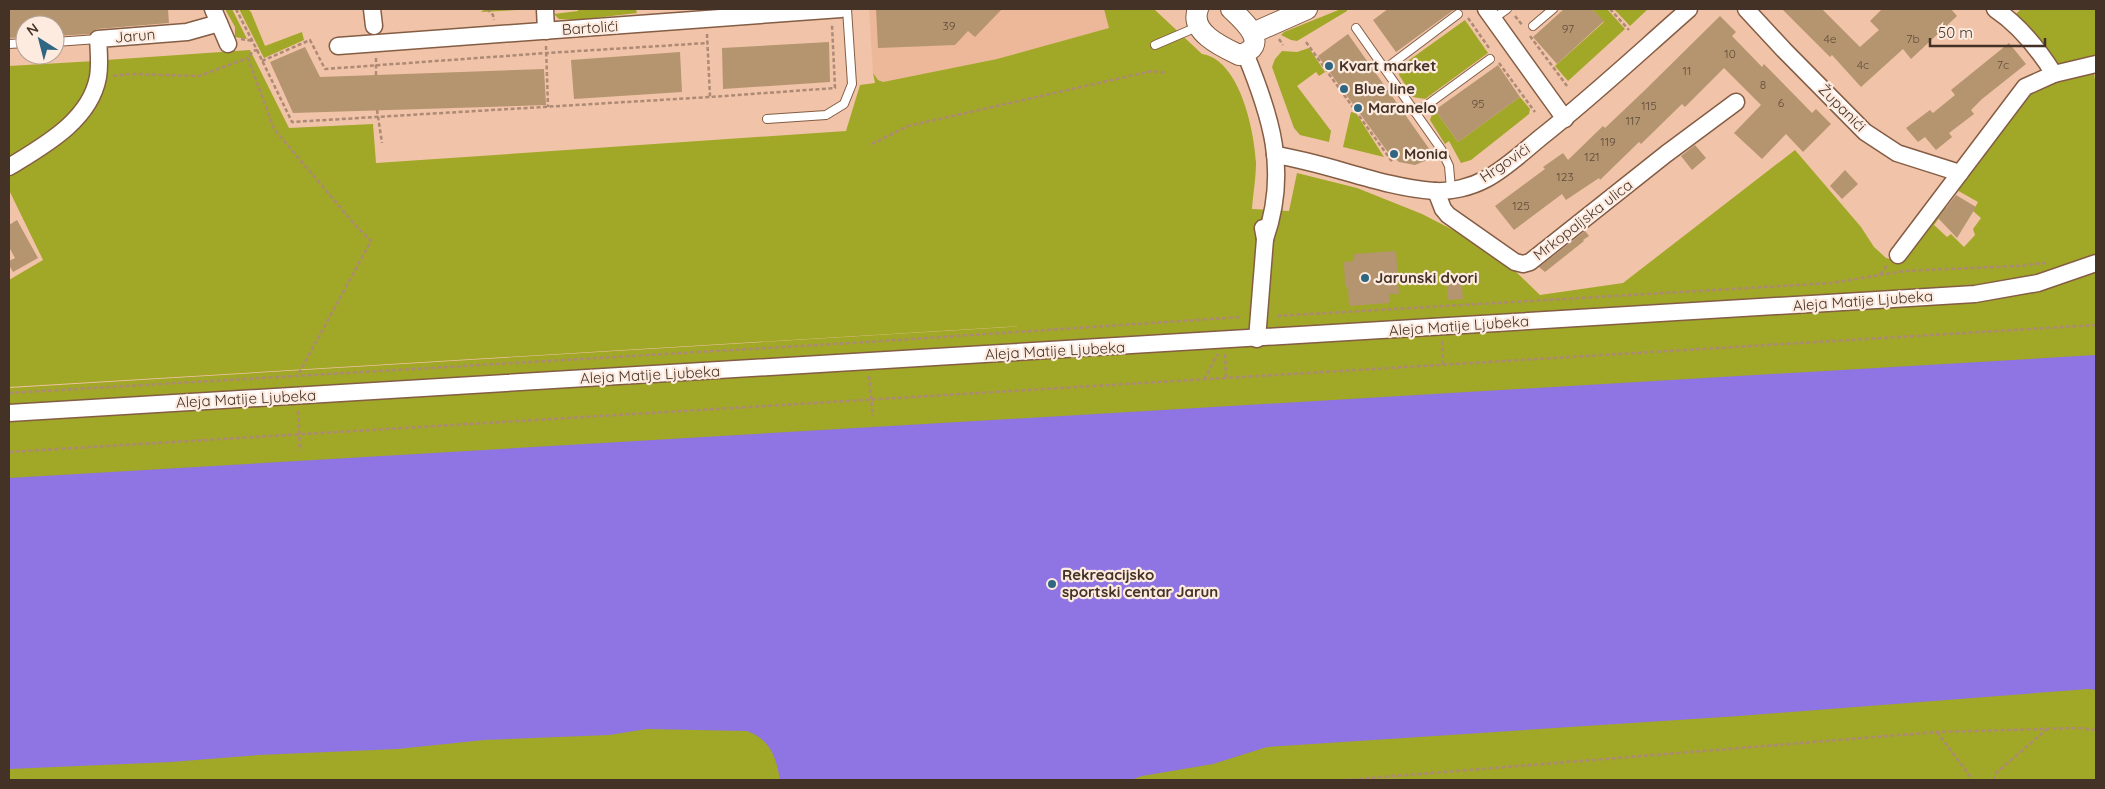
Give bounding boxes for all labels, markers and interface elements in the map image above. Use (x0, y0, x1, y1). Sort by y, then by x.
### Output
north arrow (15, 15, 65, 65)
scale bar (1930, 15, 2045, 47)
street label: Bartolići (561, 16, 619, 39)
house number: 39 (943, 18, 956, 33)
text: N (23, 19, 42, 40)
house number: 97 (1562, 21, 1574, 36)
text: 50 m (1938, 23, 1973, 42)
street label: Jarun (114, 24, 156, 47)
house number: 4e (1823, 31, 1837, 46)
house number: 7b (1906, 31, 1920, 46)
house number: 10 (1724, 46, 1736, 61)
place label: Kvart market (1339, 56, 1436, 75)
house number: 4c (1857, 57, 1869, 72)
house number: 7c (1997, 57, 2009, 72)
marker: Kvart market (1323, 60, 1335, 72)
house number: 11 (1683, 63, 1691, 78)
house number: 8 (1760, 77, 1766, 92)
place label: Blue line (1354, 79, 1415, 98)
street label: Županići (1815, 80, 1870, 135)
marker: Blue line (1338, 83, 1350, 95)
house number: 6 (1778, 95, 1785, 110)
house number: 95 (1471, 96, 1485, 111)
place label: Maranelo (1368, 98, 1437, 117)
house number: 115 (1641, 98, 1657, 113)
marker: Maranelo (1352, 102, 1364, 114)
house number: 117 (1625, 113, 1641, 128)
house number: 119 (1600, 134, 1616, 149)
street label: Hrgovići (1476, 139, 1533, 186)
place label: Monia (1404, 144, 1448, 163)
marker: Monia (1388, 148, 1400, 160)
house number: 121 (1584, 149, 1600, 164)
house number: 123 (1556, 169, 1574, 184)
street label: Mrkopaljska ulica (1529, 175, 1636, 264)
house number: 125 (1512, 198, 1530, 213)
place label: Jarunski dvori (1375, 268, 1478, 287)
marker: Jarunski dvori (1359, 272, 1371, 284)
street label: Aleja Matije Ljubeka (1792, 286, 1934, 315)
street label: Aleja Matije Ljubeka (1388, 311, 1530, 340)
street label: Aleja Matije Ljubeka (984, 337, 1126, 364)
street label: Aleja Matije Ljubeka (579, 361, 721, 388)
street label: Aleja Matije Ljubeka (175, 385, 317, 412)
place label: Rekreacijsko sportski centar Jarun (1062, 565, 1218, 601)
marker: Rekreacijsko sportski centar Jarun (1046, 578, 1058, 590)

